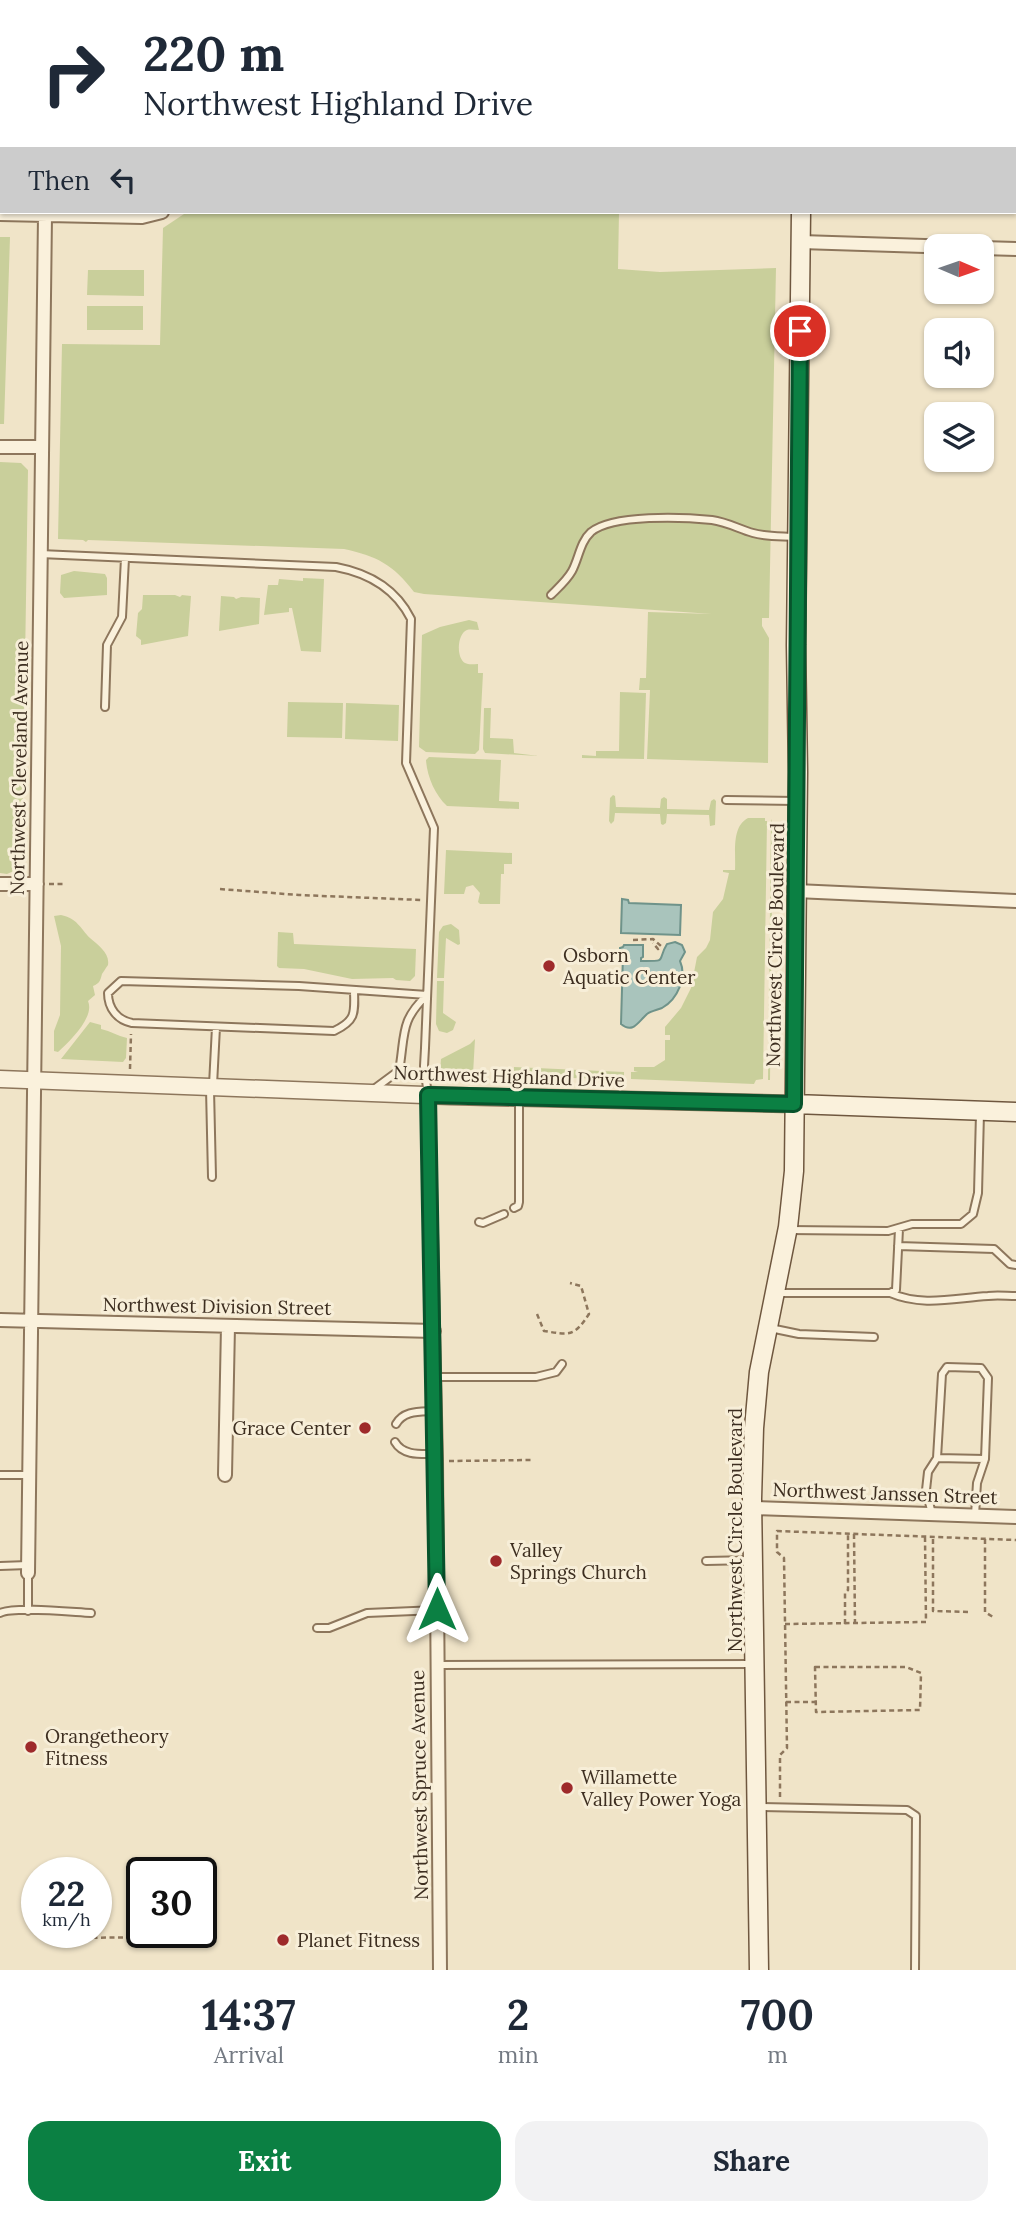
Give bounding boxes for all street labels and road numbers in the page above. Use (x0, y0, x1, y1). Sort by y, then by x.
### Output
street label: Northwest Cleveland Avenue (5, 640, 33, 896)
street label: Northwest Circle Boulevard (761, 823, 789, 1067)
street label: Northwest Highland Drive (393, 1060, 625, 1092)
street label: Northwest Division Street (102, 1292, 332, 1320)
street label: Northwest Circle Boulevard (723, 1408, 747, 1652)
street label: Northwest Janssen Street (772, 1477, 999, 1509)
street label: Northwest Spruce Avenue (405, 1670, 433, 1900)

